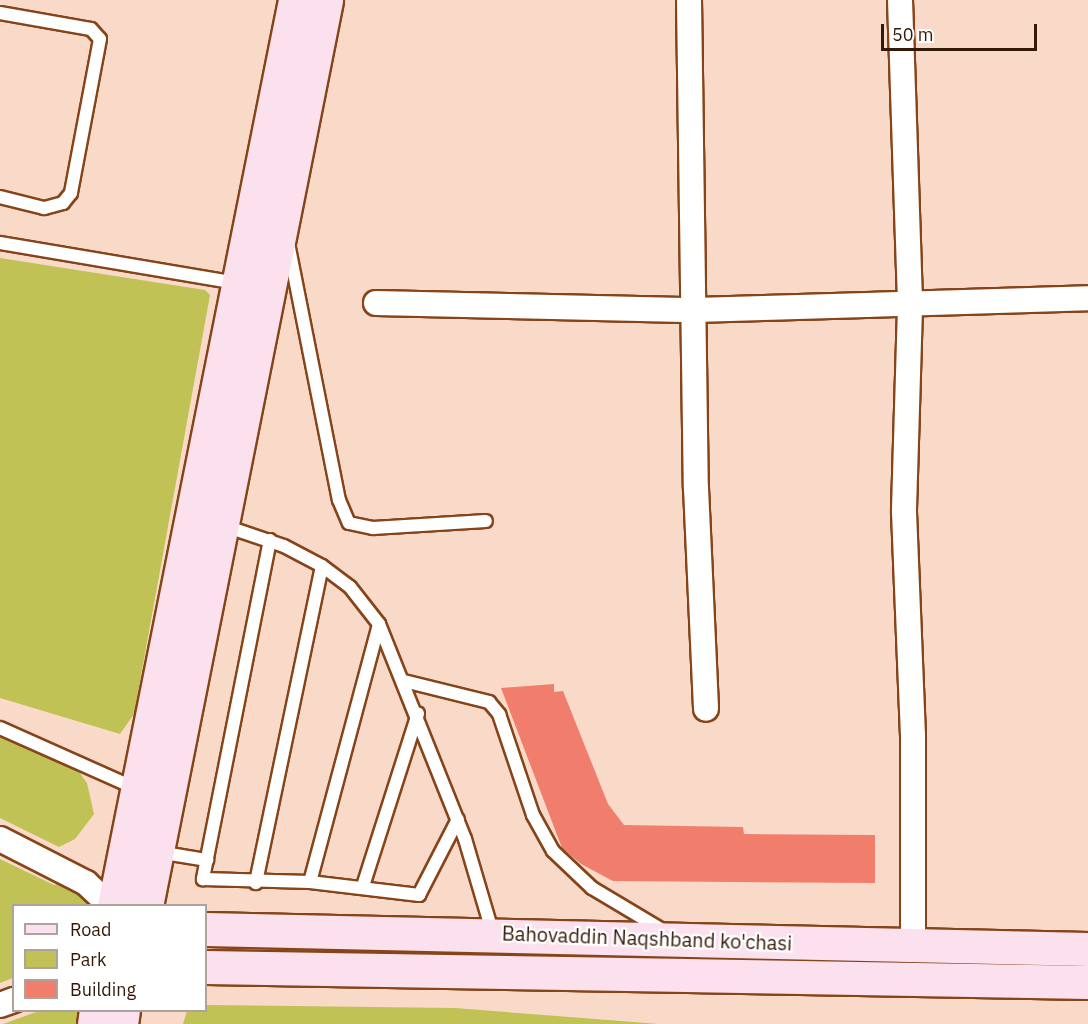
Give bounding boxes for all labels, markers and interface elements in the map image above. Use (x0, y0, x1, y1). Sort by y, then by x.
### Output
scale bar (884, 12, 1040, 50)
text: 50 m (892, 23, 934, 46)
legend (12, 904, 207, 1012)
text: Road (70, 918, 111, 941)
street label: Bahovaddin Naqshband ko'chasi (501, 921, 793, 955)
text: Park (70, 948, 106, 971)
text: Building (70, 978, 136, 1001)

